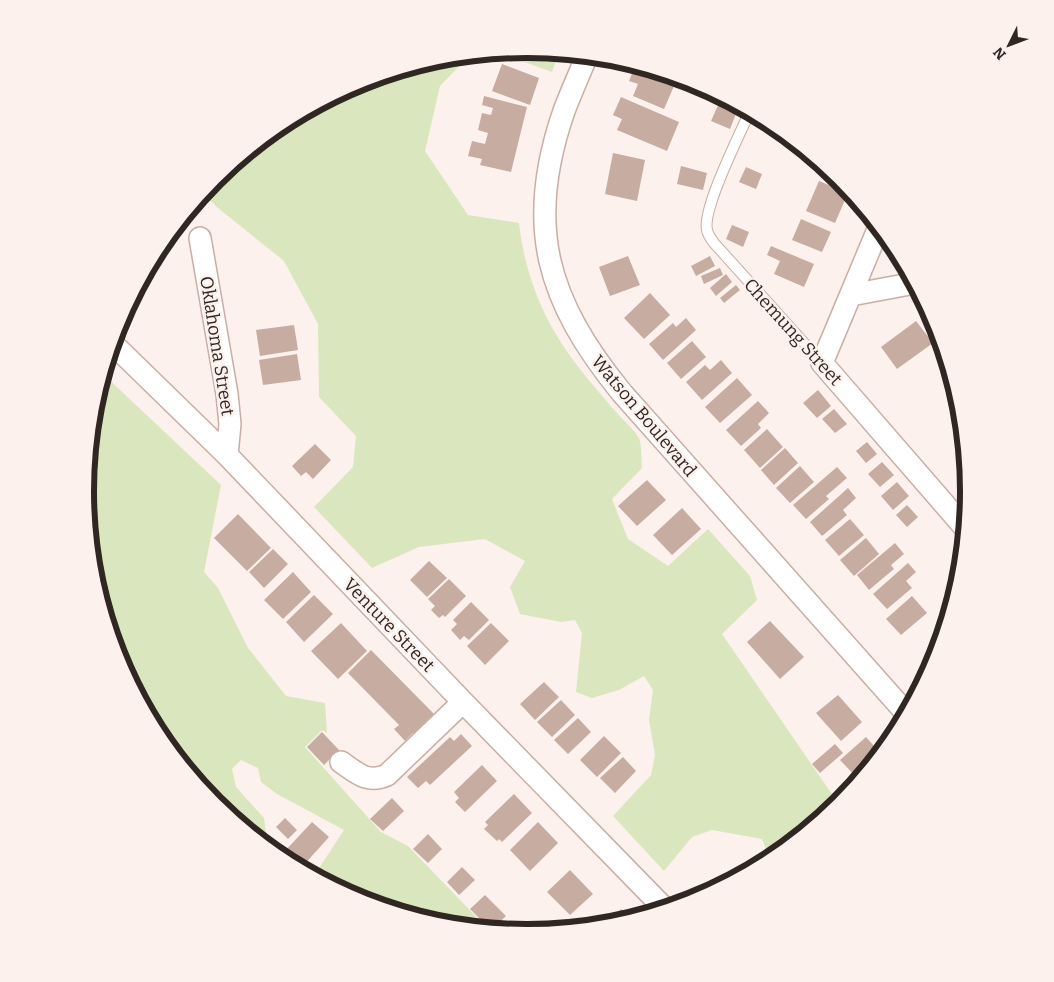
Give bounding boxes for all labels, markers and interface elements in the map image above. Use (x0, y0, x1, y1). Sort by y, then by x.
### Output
north arrow (984, 20, 1034, 70)
text: N (990, 44, 1010, 63)
street label: Chemung Street (739, 274, 847, 390)
street label: Oklahoma Street (195, 275, 239, 418)
street label: Watson Boulevard (587, 351, 701, 481)
street label: Venture Street (339, 574, 440, 677)

